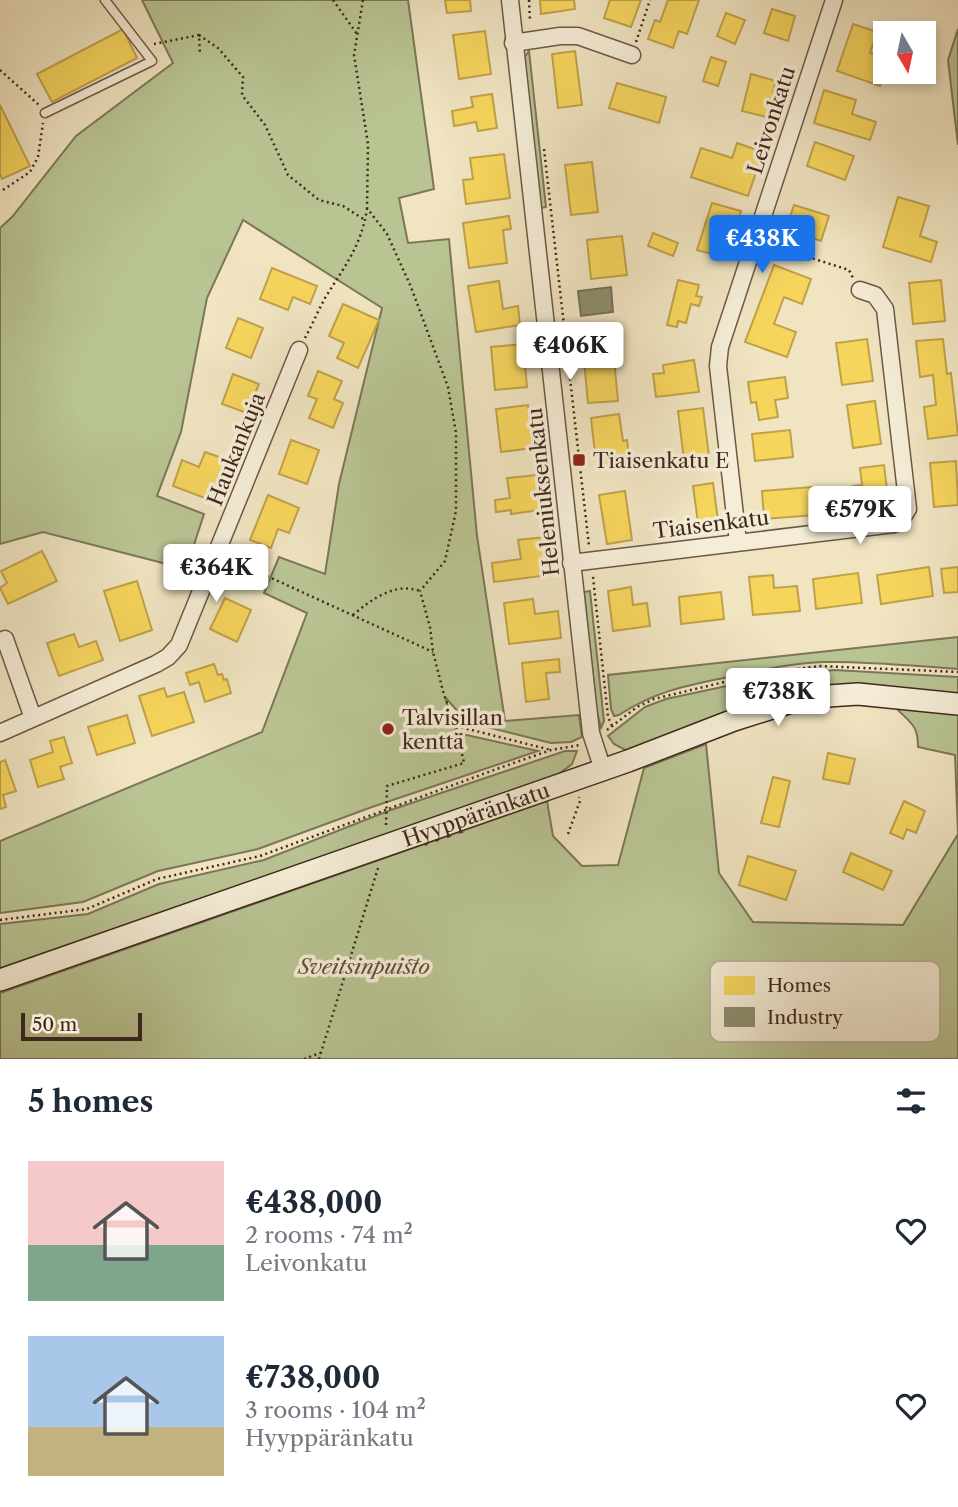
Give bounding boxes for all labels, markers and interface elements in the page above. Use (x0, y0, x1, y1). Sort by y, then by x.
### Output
north arrow (873, 21, 936, 84)
map controls (873, 21, 936, 84)
street label: Leivonkatu (742, 63, 800, 177)
pin: €438K (713, 216, 811, 275)
text: €438K (725, 224, 799, 252)
pin: €406K (521, 322, 619, 382)
text: €406K (532, 331, 608, 359)
street label: Haukankuja (202, 388, 270, 509)
street label: Heleniuksenkatu (522, 407, 564, 577)
place label: Tiaisenkatu E (593, 448, 730, 473)
marker: Tiaisenkatu E (571, 452, 587, 468)
pin: €579K (811, 486, 909, 546)
text: €579K (824, 495, 896, 523)
street label: Tiaisenkatu (652, 504, 770, 544)
pin: €364K (167, 544, 265, 604)
text: €364K (179, 553, 253, 581)
pin: €738K (729, 668, 827, 728)
text: €738K (742, 677, 814, 705)
place label: Talvisillan kenttä (402, 705, 503, 754)
marker: Talvisillan kenttä (380, 721, 396, 737)
street label: Hyyppäränkatu (399, 777, 553, 851)
park label: Sveitsinpuisto (296, 954, 430, 979)
legend (710, 961, 940, 1042)
text: Homes (767, 974, 831, 997)
text: Industry (767, 1006, 843, 1029)
scale bar (21, 1010, 142, 1042)
text: 50 m (32, 1013, 77, 1036)
icon: filters (892, 1082, 930, 1120)
text: 5 homes (28, 1083, 153, 1120)
text: €438,000 (245, 1184, 382, 1221)
icon: home (84, 1189, 168, 1273)
icon: heart (892, 1212, 930, 1250)
text: 2 rooms · 74 m² (245, 1221, 413, 1249)
text: Leivonkatu (245, 1249, 367, 1277)
text: €738,000 (245, 1359, 380, 1396)
icon: home (84, 1364, 168, 1448)
icon: heart (892, 1387, 930, 1425)
text: 3 rooms · 104 m² (245, 1396, 426, 1424)
text: Hyyppäränkatu (245, 1424, 414, 1452)

